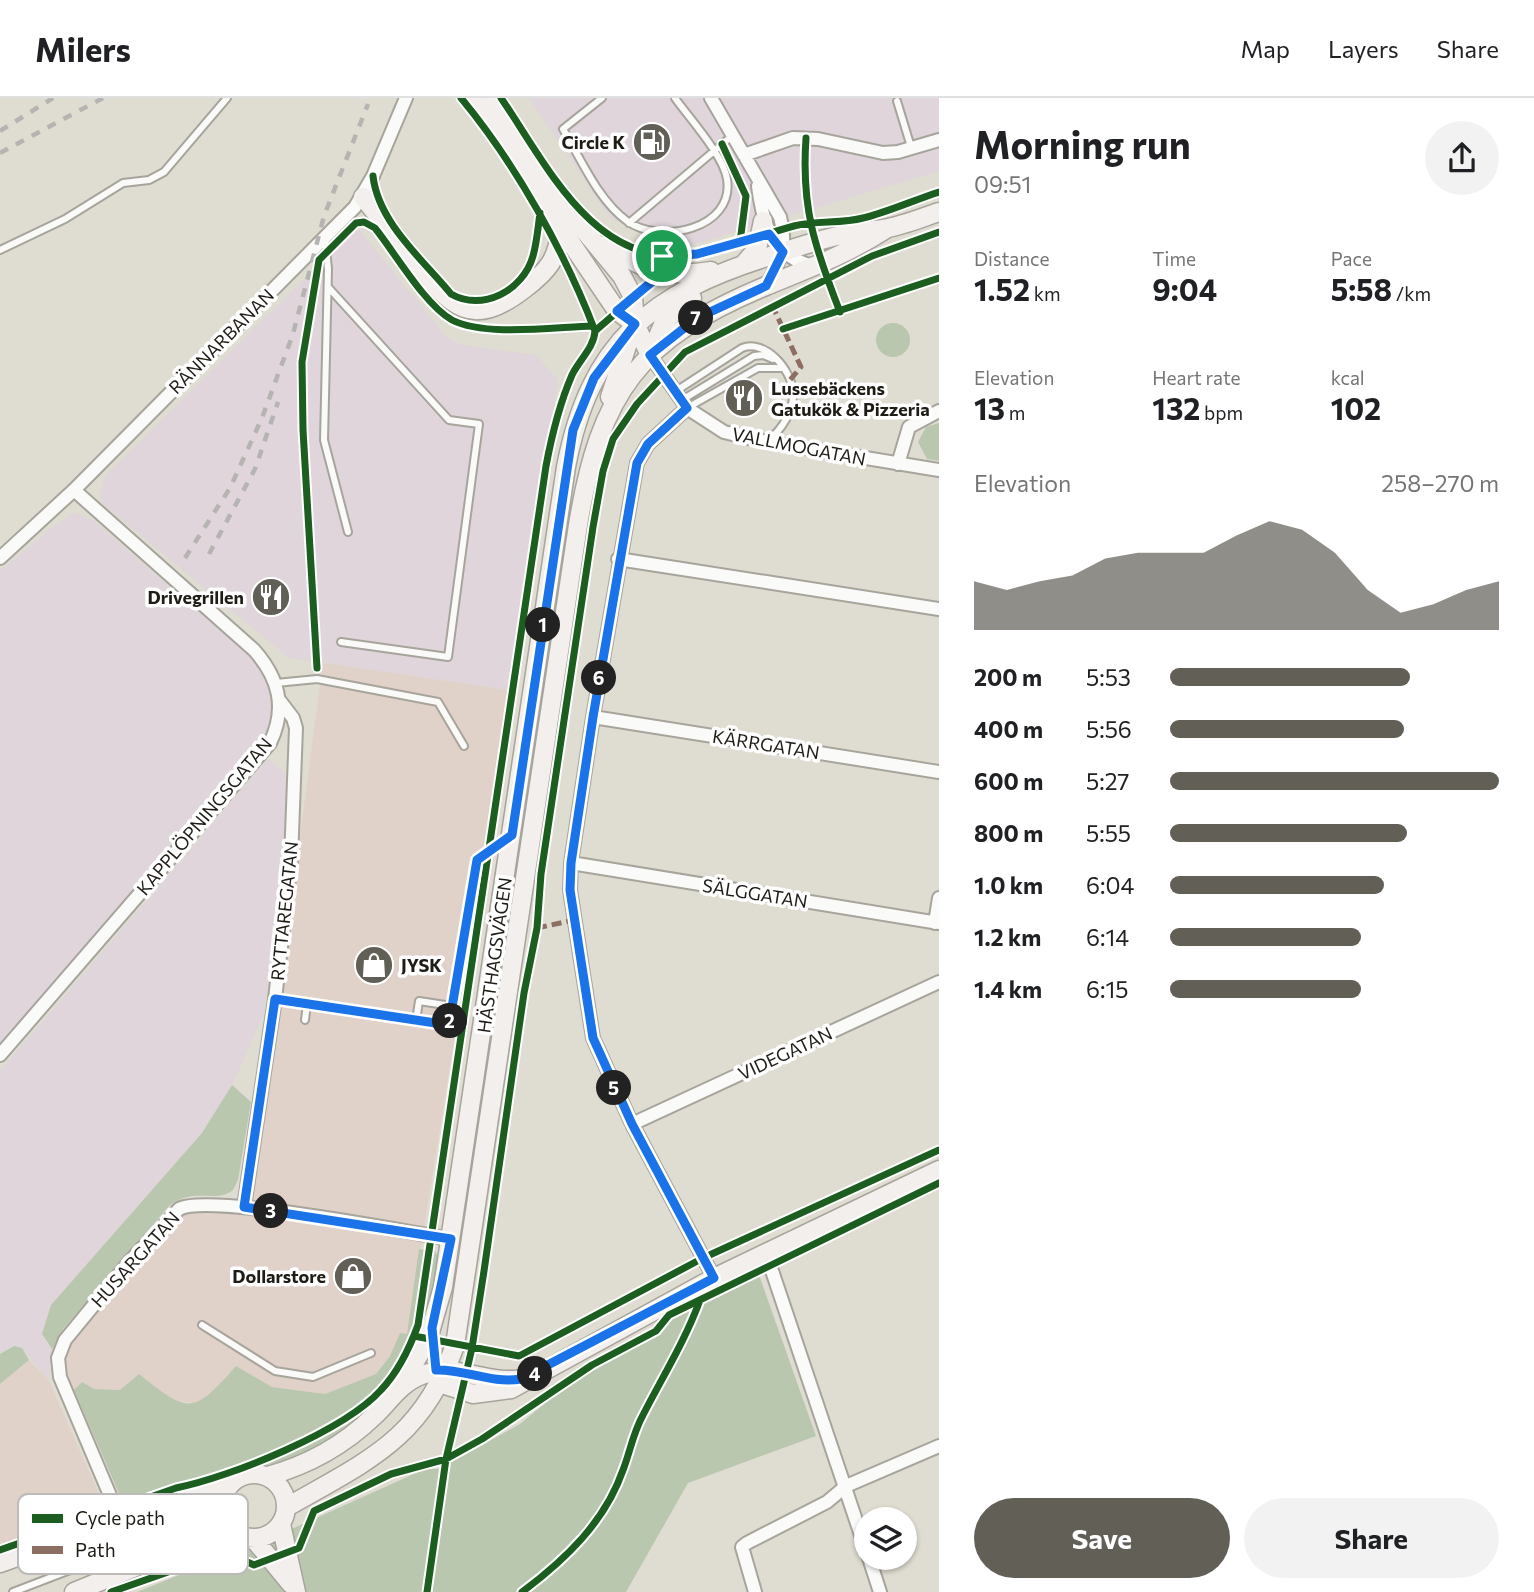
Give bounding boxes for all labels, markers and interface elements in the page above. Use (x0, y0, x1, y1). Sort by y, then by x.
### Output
text: Milers (35, 28, 131, 69)
text: Map (1241, 34, 1290, 63)
text: Layers (1328, 34, 1399, 63)
text: Share (1437, 34, 1499, 63)
text: Morning run (974, 120, 1191, 167)
fuel station icon: Circle K (631, 121, 673, 163)
button: share (1425, 121, 1499, 195)
place label: Circle K (561, 131, 625, 153)
text: 09:51 (974, 170, 1031, 198)
pin (632, 226, 692, 286)
icon: arrive (643, 237, 681, 275)
text: Distance (974, 247, 1050, 270)
text: Time (1152, 247, 1196, 270)
text: Pace (1331, 247, 1372, 270)
text: 1.52 (974, 270, 1030, 307)
text: 9:04 (1152, 270, 1217, 307)
text: 5:58 (1331, 270, 1392, 307)
text: km (1030, 282, 1061, 305)
text: /km (1392, 282, 1431, 305)
street label: RÄNNARBANAN (164, 284, 278, 398)
pin: 7 (678, 300, 714, 336)
text: 7 (690, 306, 701, 329)
text: Elevation (974, 366, 1054, 389)
text: Heart rate (1152, 366, 1241, 389)
text: kcal (1331, 366, 1365, 389)
restaurant icon: Lussebäckens Gatukök & Pizzeria (723, 377, 765, 419)
place label: Lussebäckens Gatukök & Pizzeria (771, 377, 930, 420)
text: 13 (974, 389, 1005, 426)
text: 132 (1152, 389, 1200, 426)
text: 102 (1331, 389, 1381, 426)
text: m (1005, 401, 1025, 424)
text: bpm (1200, 401, 1243, 424)
street label: VALLMOGATAN (730, 422, 868, 470)
text: Elevation (974, 469, 1071, 497)
text: 258–270 m (1381, 469, 1499, 497)
restaurant icon: Drivegrillen (250, 576, 292, 618)
place label: Drivegrillen (147, 586, 244, 608)
pin: 1 (526, 608, 560, 642)
text: 1 (538, 613, 547, 636)
pin: 6 (582, 660, 616, 696)
text: 200 m (974, 663, 1042, 691)
text: 5:53 (1086, 663, 1131, 691)
text: 6 (593, 666, 604, 689)
text: 400 m (974, 715, 1043, 743)
text: 5:56 (1086, 715, 1132, 743)
street label: KÄRRGATAN (711, 725, 821, 763)
street label: KAPPLÖPNINGSGATAN (132, 733, 276, 899)
text: 600 m (974, 767, 1043, 795)
text: 5:27 (1086, 767, 1129, 795)
text: 800 m (974, 819, 1043, 847)
text: 5:55 (1086, 819, 1131, 847)
street label: RYTTAREGATAN (266, 840, 302, 982)
text: 1.0 km (974, 871, 1043, 899)
text: 6:04 (1086, 871, 1134, 899)
street label: SÄLGGATAN (701, 874, 809, 912)
street label: HÄSTHAGSVÄGEN (472, 876, 516, 1034)
text: 1.2 km (974, 923, 1041, 951)
text: 6:14 (1086, 923, 1129, 951)
shop icon: JYSK (353, 944, 395, 986)
place label: JYSK (401, 954, 442, 976)
text: 1.4 km (974, 975, 1042, 1003)
text: 6:15 (1086, 975, 1128, 1003)
pin: 2 (433, 1004, 468, 1038)
text: 2 (444, 1009, 455, 1032)
street label: VIDEGATAN (734, 1022, 836, 1084)
pin: 5 (596, 1070, 632, 1105)
text: 5 (608, 1076, 619, 1099)
pin: 3 (254, 1194, 288, 1228)
text: 3 (265, 1199, 276, 1222)
street label: HUSARGATAN (86, 1207, 184, 1311)
shop icon: Dollarstore (332, 1255, 374, 1297)
place label: Dollarstore (232, 1265, 326, 1287)
pin: 4 (518, 1356, 552, 1392)
text: 4 (529, 1362, 540, 1385)
legend (18, 1494, 248, 1574)
button: Save (974, 1498, 1230, 1578)
button: Share (1244, 1498, 1499, 1578)
text: Cycle path (75, 1506, 165, 1529)
map controls (854, 1507, 917, 1570)
button: layers (854, 1507, 917, 1570)
text: Path (75, 1538, 116, 1561)

